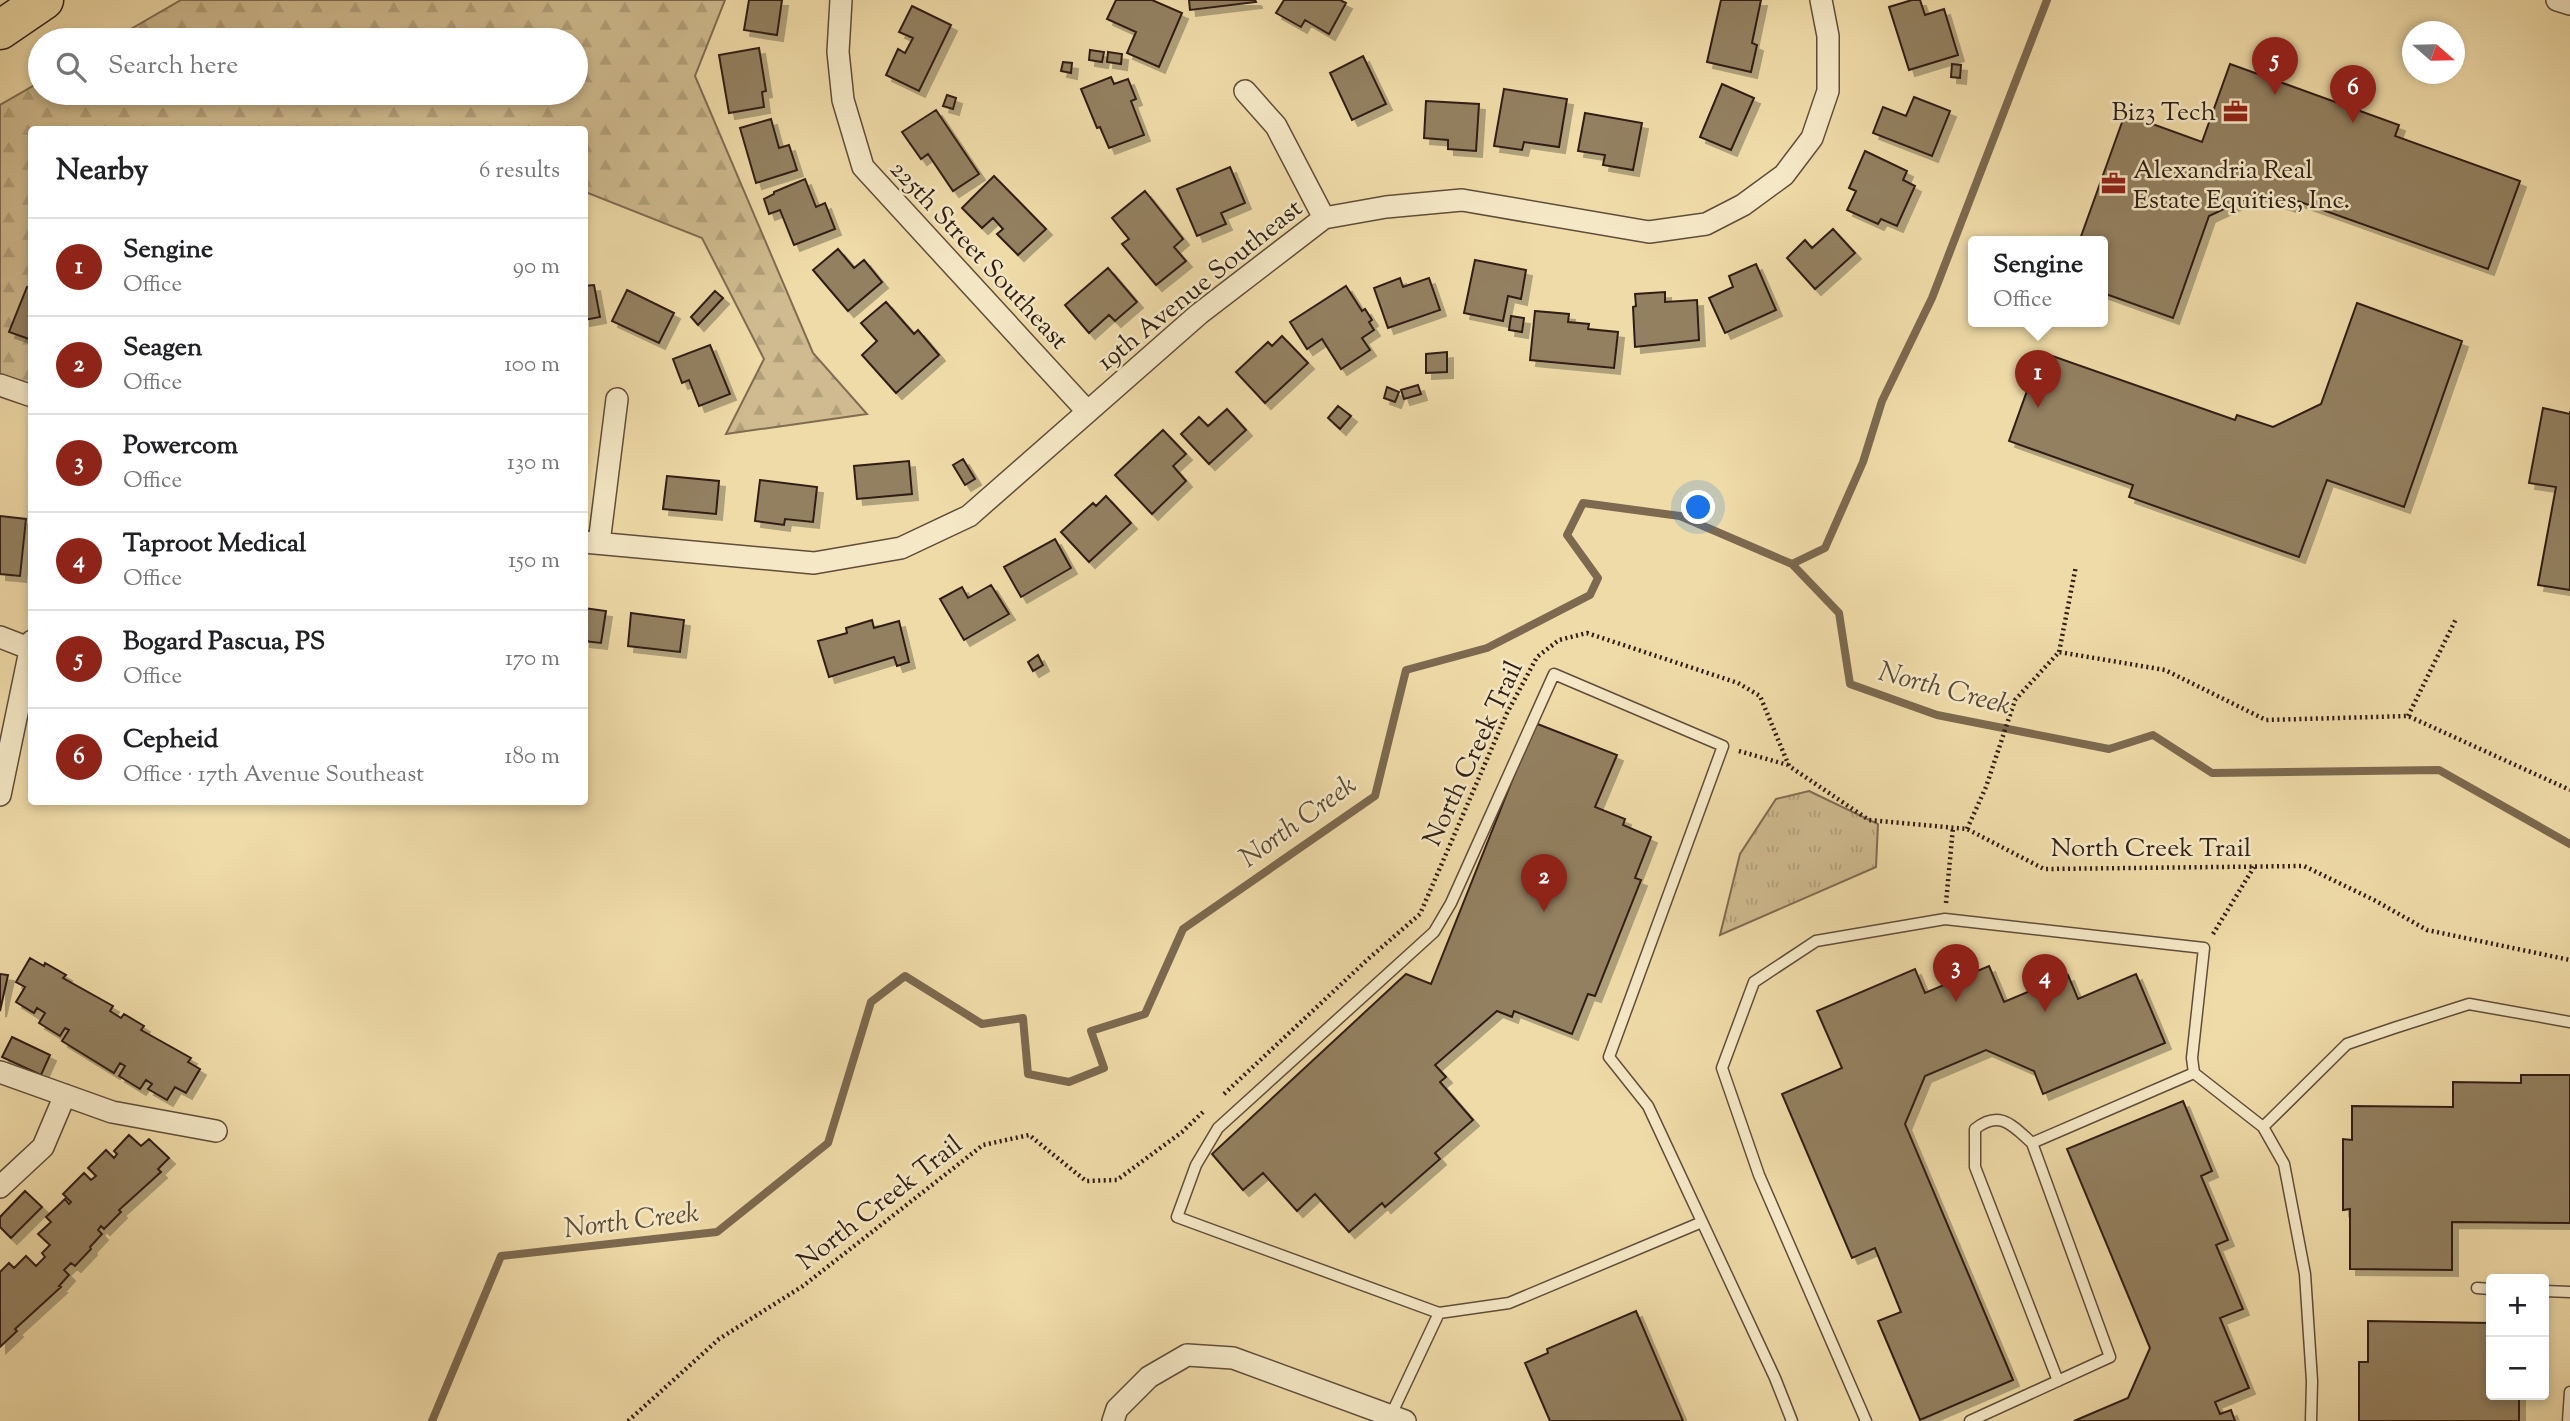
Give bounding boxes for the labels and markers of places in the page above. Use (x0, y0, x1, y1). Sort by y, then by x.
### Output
pin: 5 (2252, 37, 2298, 95)
pin: 6 (2330, 65, 2376, 123)
place label: Biz3 Tech (2111, 95, 2216, 132)
office icon: Biz3 Tech (2222, 97, 2250, 125)
place label: Alexandria Real Estate Equities, Inc. (2133, 153, 2350, 220)
office icon: Alexandria Real Estate Equities, Inc. (2099, 170, 2127, 198)
pin: 1 (2015, 350, 2061, 408)
pin: 2 (1521, 854, 1567, 912)
pin: 3 (1933, 944, 1979, 1002)
pin: 4 (2022, 954, 2068, 1012)

